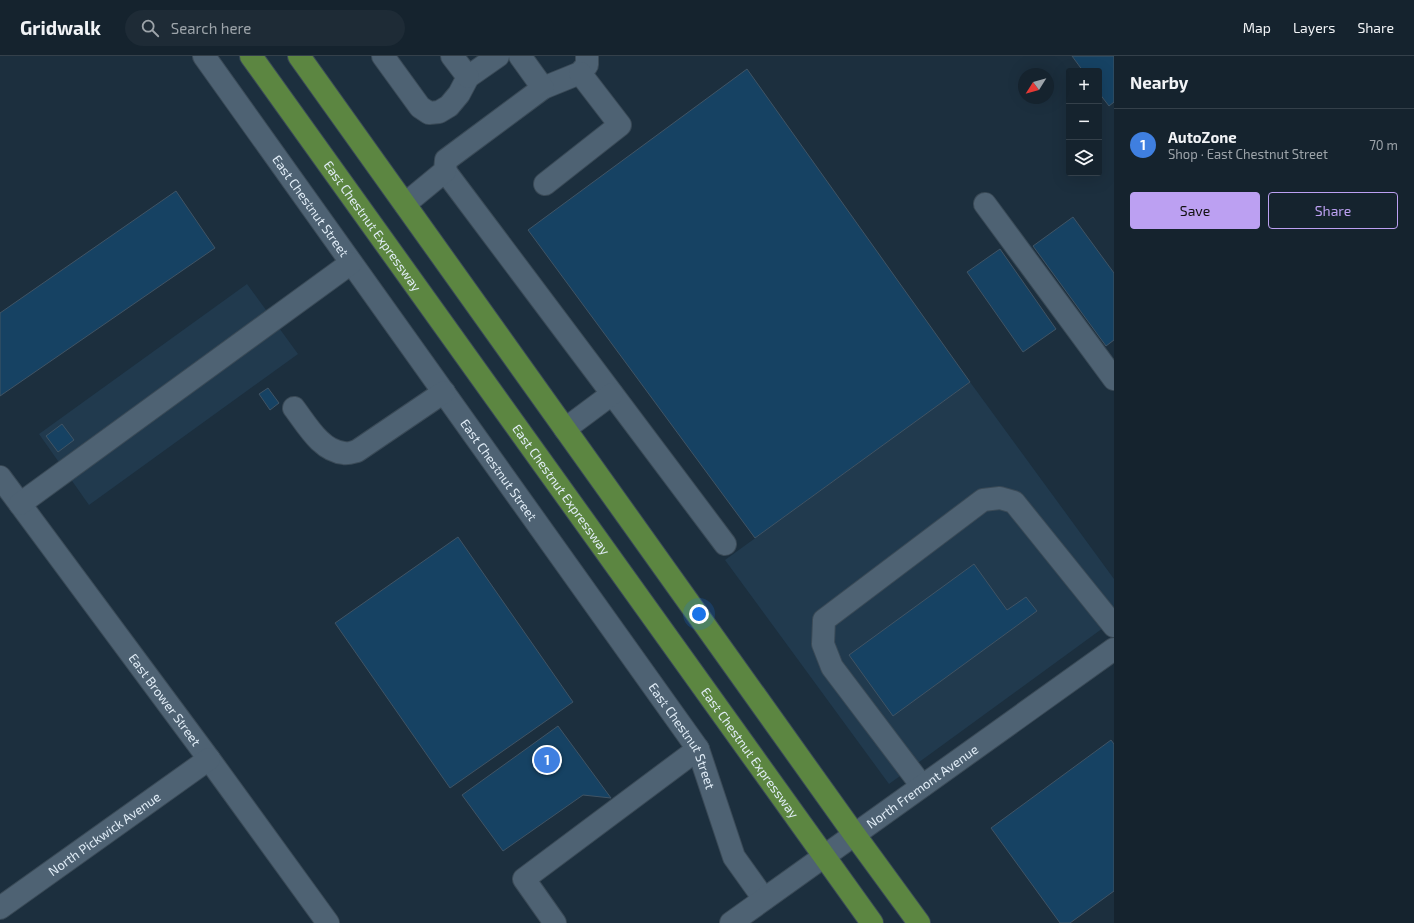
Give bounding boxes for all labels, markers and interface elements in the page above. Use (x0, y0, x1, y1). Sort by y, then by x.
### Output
search box (125, 10, 405, 46)
text: Gridwalk (20, 16, 101, 39)
icon: search (139, 17, 161, 39)
text: Search here (171, 19, 251, 37)
text: Map (1243, 19, 1271, 36)
text: Layers (1293, 19, 1335, 36)
text: Share (1357, 19, 1394, 36)
north arrow (1018, 68, 1054, 104)
map controls (1066, 68, 1102, 176)
button: + (1066, 68, 1102, 104)
text: Nearby (1130, 72, 1188, 92)
button: − (1066, 104, 1102, 140)
text: AutoZone (1168, 128, 1237, 146)
text: 1 (1140, 137, 1146, 153)
text: 70 m (1369, 137, 1398, 153)
button: layers (1066, 140, 1102, 176)
text: Shop · East Chestnut Street (1168, 146, 1328, 162)
street label: East Chestnut Street (269, 152, 353, 260)
street label: East Chestnut Expressway (321, 157, 425, 294)
button: Save (1130, 192, 1260, 229)
button: Share (1268, 192, 1398, 229)
street label: East Chestnut Street (457, 416, 541, 524)
street label: East Chestnut Expressway (509, 421, 614, 558)
your location (689, 604, 709, 624)
street label: East Brower Street (125, 650, 204, 749)
street label: East Chestnut Street (645, 679, 719, 791)
street label: East Chestnut Expressway (698, 684, 802, 821)
street label: North Fremont Avenue (863, 741, 981, 832)
pin: 1 (534, 745, 560, 775)
street label: North Pickwick Avenue (45, 788, 163, 879)

